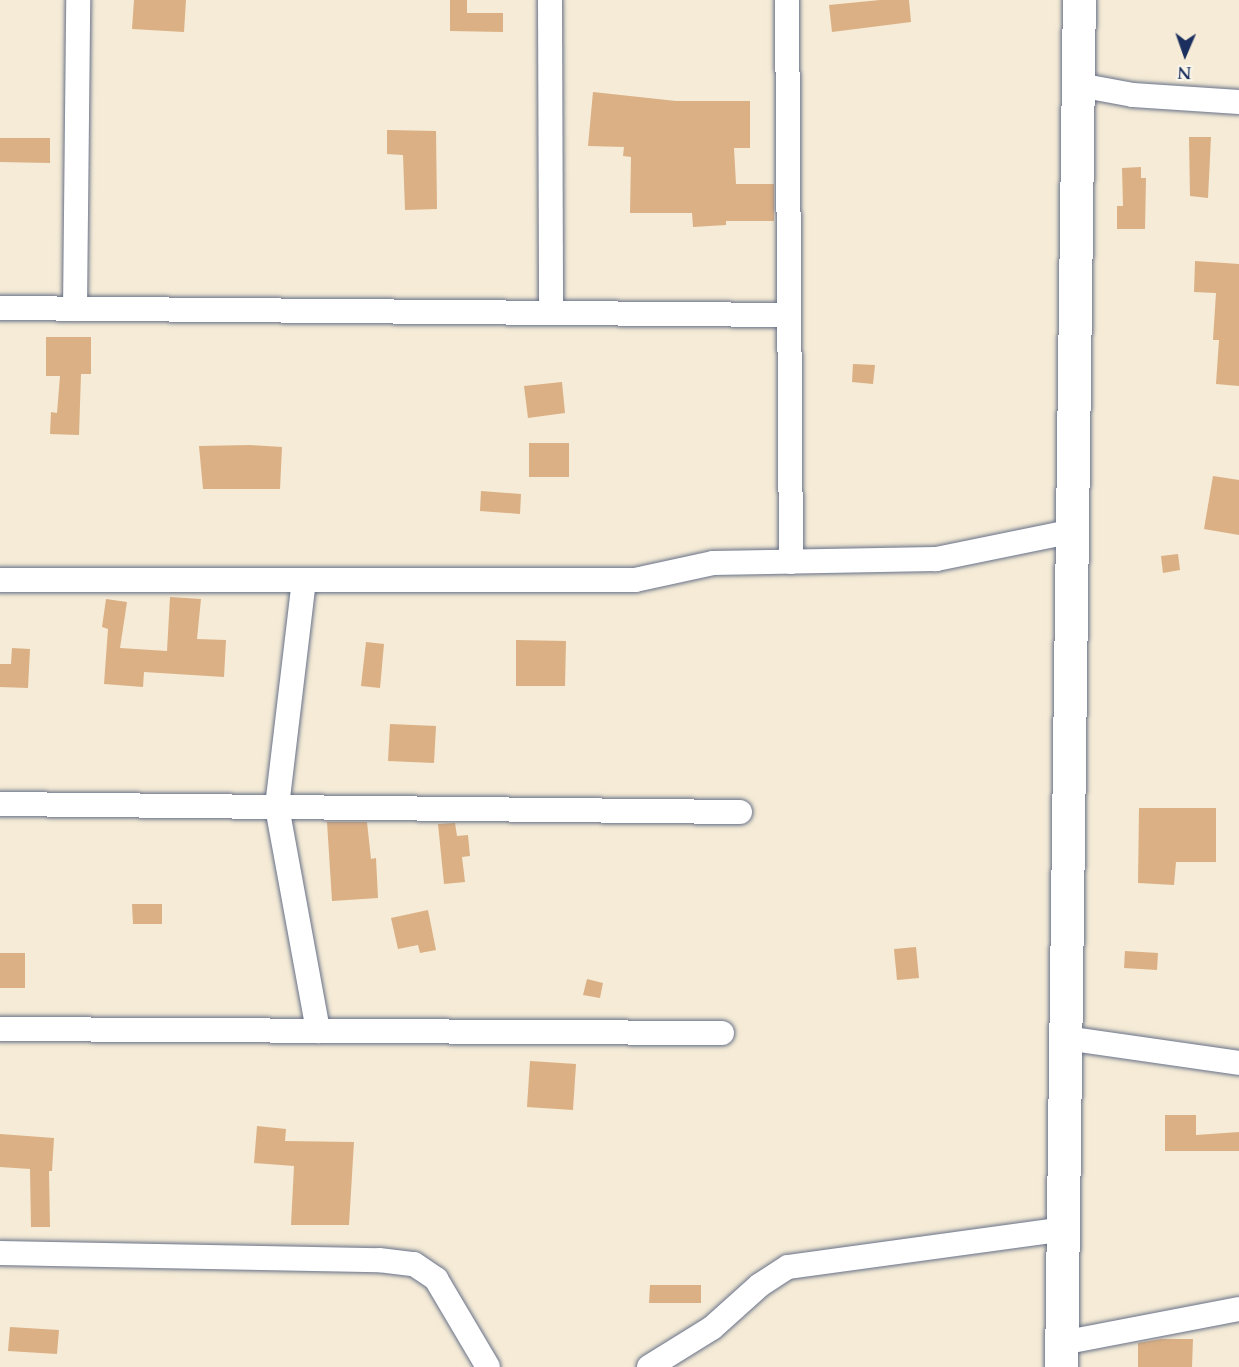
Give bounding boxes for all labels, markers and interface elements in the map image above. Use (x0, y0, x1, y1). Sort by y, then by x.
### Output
north arrow (1155, 24, 1215, 84)
text: N (1177, 61, 1192, 83)

